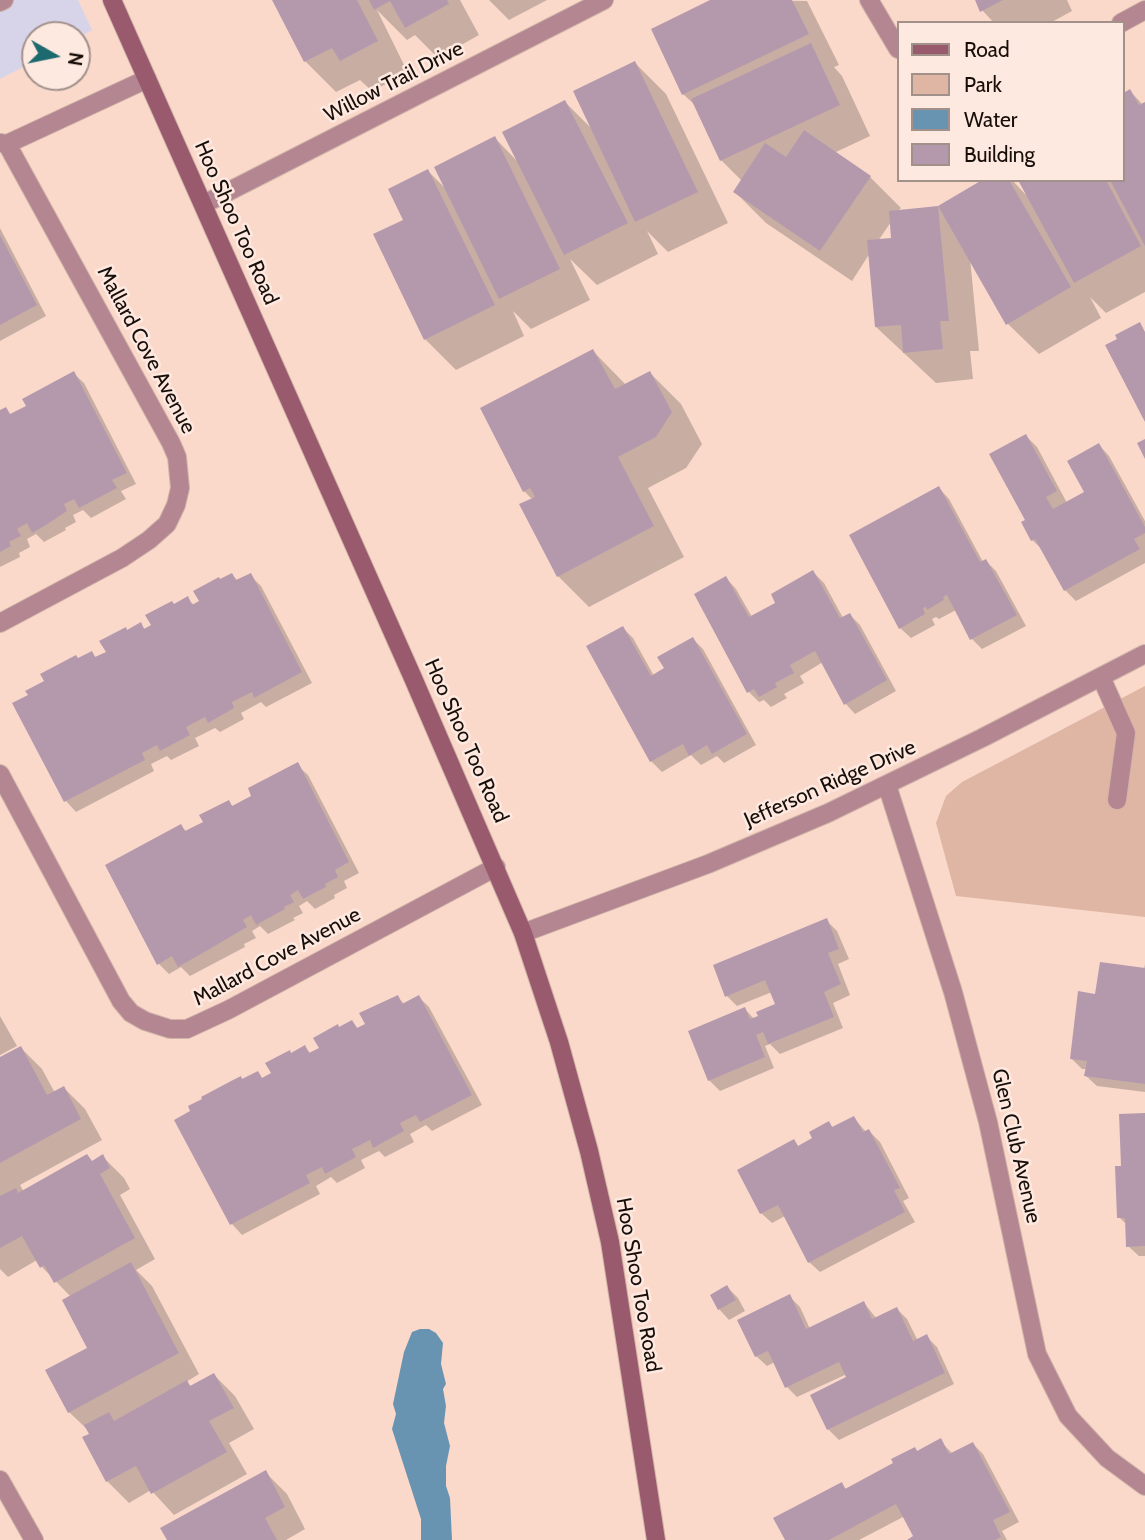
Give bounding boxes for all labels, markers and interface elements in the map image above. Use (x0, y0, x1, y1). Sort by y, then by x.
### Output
north arrow (21, 21, 91, 91)
legend (897, 21, 1124, 182)
street label: Willow Trail Drive (320, 36, 468, 128)
text: Road (964, 37, 1010, 62)
text: N (63, 51, 88, 67)
text: Park (964, 72, 1002, 97)
text: Water (964, 107, 1017, 132)
street label: Hoo Shoo Too Road (189, 137, 283, 309)
text: Building (964, 142, 1035, 167)
street label: Mallard Cove Avenue (91, 262, 201, 438)
street label: Hoo Shoo Too Road (419, 655, 513, 827)
street label: Jefferson Ridge Drive (740, 735, 920, 833)
street label: Mallard Cove Avenue (189, 902, 365, 1012)
street label: Glen Club Avenue (986, 1066, 1046, 1226)
street label: Hoo Shoo Too Road (610, 1196, 666, 1374)

